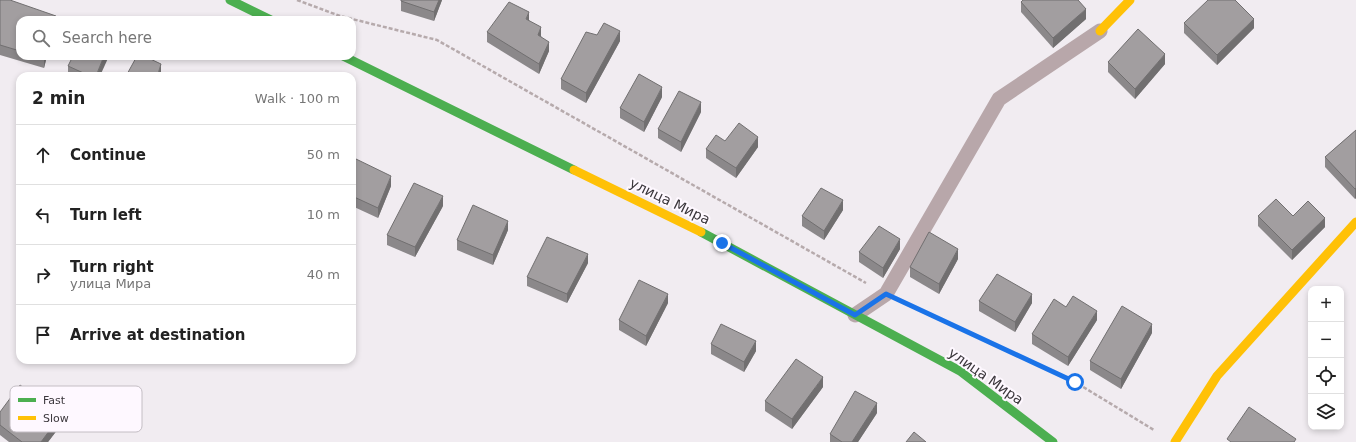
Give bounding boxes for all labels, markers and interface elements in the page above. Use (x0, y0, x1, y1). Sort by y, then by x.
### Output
search box (16, 16, 356, 60)
icon: search (30, 27, 52, 49)
text: Search here (62, 29, 152, 47)
text: 2 min (32, 88, 85, 108)
text: Walk · 100 m (255, 91, 340, 106)
icon: ahead (32, 144, 54, 166)
text: Continue (70, 146, 146, 164)
text: 50 m (307, 147, 340, 162)
street label: улица Мира (627, 175, 713, 227)
icon: left (32, 204, 54, 226)
text: Turn left (70, 206, 142, 224)
text: 10 m (307, 207, 340, 222)
route end (713, 234, 731, 252)
text: Turn right (70, 258, 154, 276)
icon: right (32, 264, 54, 286)
text: 40 m (307, 267, 340, 282)
text: улица Мира (70, 276, 151, 291)
map controls (1308, 286, 1344, 430)
button: + (1308, 286, 1344, 322)
button: − (1308, 322, 1344, 358)
icon: arrive (32, 324, 54, 346)
text: Arrive at destination (70, 326, 245, 344)
street label: улица Мира (946, 344, 1026, 408)
button: locate (1308, 358, 1344, 394)
route start (1066, 373, 1084, 391)
legend (10, 386, 142, 432)
text: Fast (43, 394, 66, 407)
button: layers (1308, 394, 1344, 430)
text: Slow (43, 412, 69, 425)

